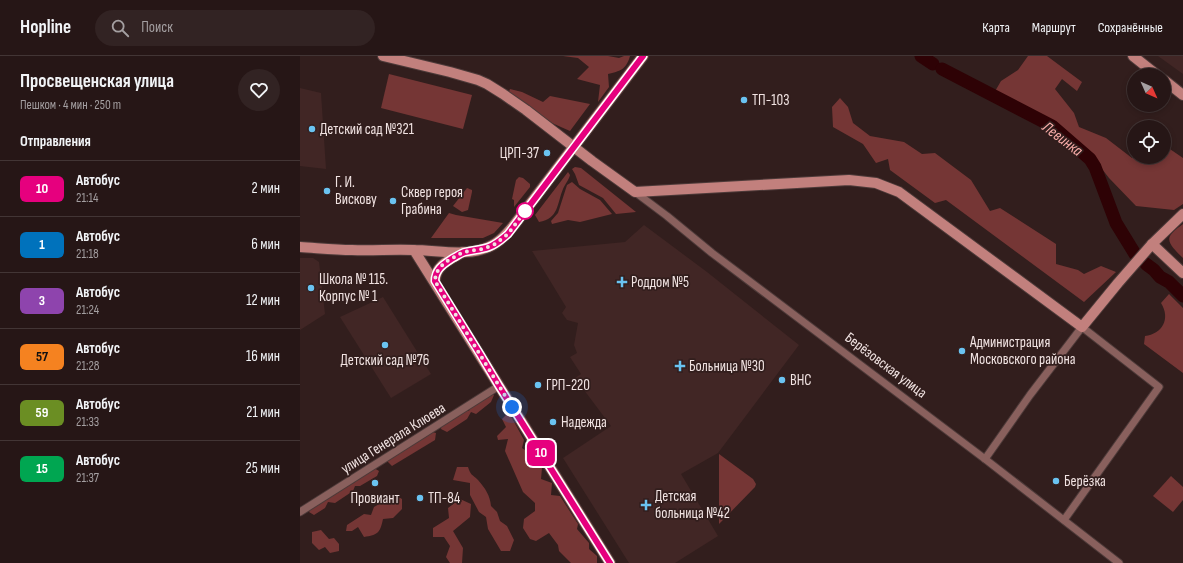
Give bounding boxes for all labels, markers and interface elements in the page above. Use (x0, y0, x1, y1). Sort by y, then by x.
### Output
search box (95, 10, 375, 46)
text: Hopline (20, 16, 71, 39)
icon: search (109, 17, 131, 39)
text: Поиск (141, 18, 173, 37)
text: Карта (982, 19, 1010, 36)
text: Маршрут (1032, 19, 1076, 36)
text: Сохранённые (1098, 19, 1163, 36)
north arrow (1127, 68, 1171, 112)
map controls (1127, 68, 1171, 164)
button: heart (238, 69, 280, 111)
text: Просвещенская улица (20, 70, 174, 93)
place label: ТП-103 (752, 91, 789, 110)
marker: ТП-103 (739, 95, 749, 105)
text: Пешком · 4 мин · 250 m (20, 97, 121, 113)
water label: Левинка (1037, 117, 1086, 161)
place label: Детский сад №321 (320, 120, 415, 139)
button: locate (1127, 120, 1171, 164)
marker: Детский сад №321 (307, 124, 317, 134)
text: Отправления (20, 132, 91, 151)
place label: ЦРП-37 (500, 144, 539, 163)
marker: ЦРП-37 (542, 148, 552, 158)
text: Автобус (76, 171, 120, 190)
place label: Г. И. Вискову (335, 173, 377, 209)
text: 2 мин (252, 179, 280, 198)
text: 10 (36, 180, 48, 197)
place label: Сквер героя Грабина (401, 183, 463, 219)
marker: Г. И. Вискову (322, 186, 332, 196)
text: 21:14 (76, 190, 98, 206)
marker: Сквер героя Грабина (388, 196, 398, 206)
unlabelled marker (516, 202, 534, 220)
text: Автобус (76, 227, 120, 246)
text: 6 мин (251, 235, 280, 254)
text: 1 (39, 236, 45, 253)
text: 21:18 (76, 246, 99, 262)
place label: Школа № 115. Корпус № 1 (319, 270, 388, 306)
place label: Роддом №5 (631, 273, 689, 292)
marker: Роддом №5 (616, 276, 628, 288)
text: Автобус (76, 283, 120, 302)
marker: Школа № 115. Корпус № 1 (306, 283, 316, 293)
text: 12 мин (246, 291, 280, 310)
text: 3 (39, 292, 45, 309)
text: 21:24 (76, 302, 99, 318)
street label: Берёзовская улица (841, 328, 931, 403)
place label: Администрация Московского района (969, 333, 1076, 369)
text: Автобус (76, 339, 120, 358)
marker: Детский сад №76 (380, 340, 390, 350)
marker: Администрация Московского района (957, 346, 967, 356)
text: 16 мин (246, 347, 280, 366)
text: 57 (36, 348, 48, 365)
place label: Детский сад №76 (341, 351, 429, 370)
place label: Больница №30 (689, 357, 765, 376)
text: 21:28 (76, 358, 99, 374)
marker: Больница №30 (674, 360, 686, 372)
place label: ВНС (790, 371, 812, 390)
marker: ВНС (777, 375, 787, 385)
place label: ГРП-220 (546, 376, 590, 395)
marker: ГРП-220 (533, 380, 543, 390)
text: Автобус (76, 395, 120, 414)
your location (502, 397, 522, 417)
street label: улица Генерала Клюева (337, 399, 449, 478)
text: 21 мин (246, 403, 280, 422)
text: 59 (36, 404, 48, 421)
place label: Надежда (561, 413, 607, 432)
text: 21:33 (76, 414, 99, 430)
marker: Надежда (548, 417, 558, 427)
line badge: 10 (523, 440, 559, 466)
text: 10 (535, 444, 547, 461)
text: Автобус (76, 451, 120, 470)
text: 25 мин (246, 459, 280, 478)
text: 15 (36, 460, 48, 477)
text: 21:37 (76, 470, 99, 486)
place label: Берёзка (1064, 472, 1106, 491)
marker: Берёзка (1051, 476, 1061, 486)
marker: Провиант (370, 478, 380, 488)
place label: Детская больница №42 (655, 487, 730, 523)
place label: Провиант (350, 489, 400, 508)
place label: ТП-84 (428, 489, 460, 508)
marker: ТП-84 (415, 493, 425, 503)
marker: Детская больница №42 (640, 499, 652, 511)

